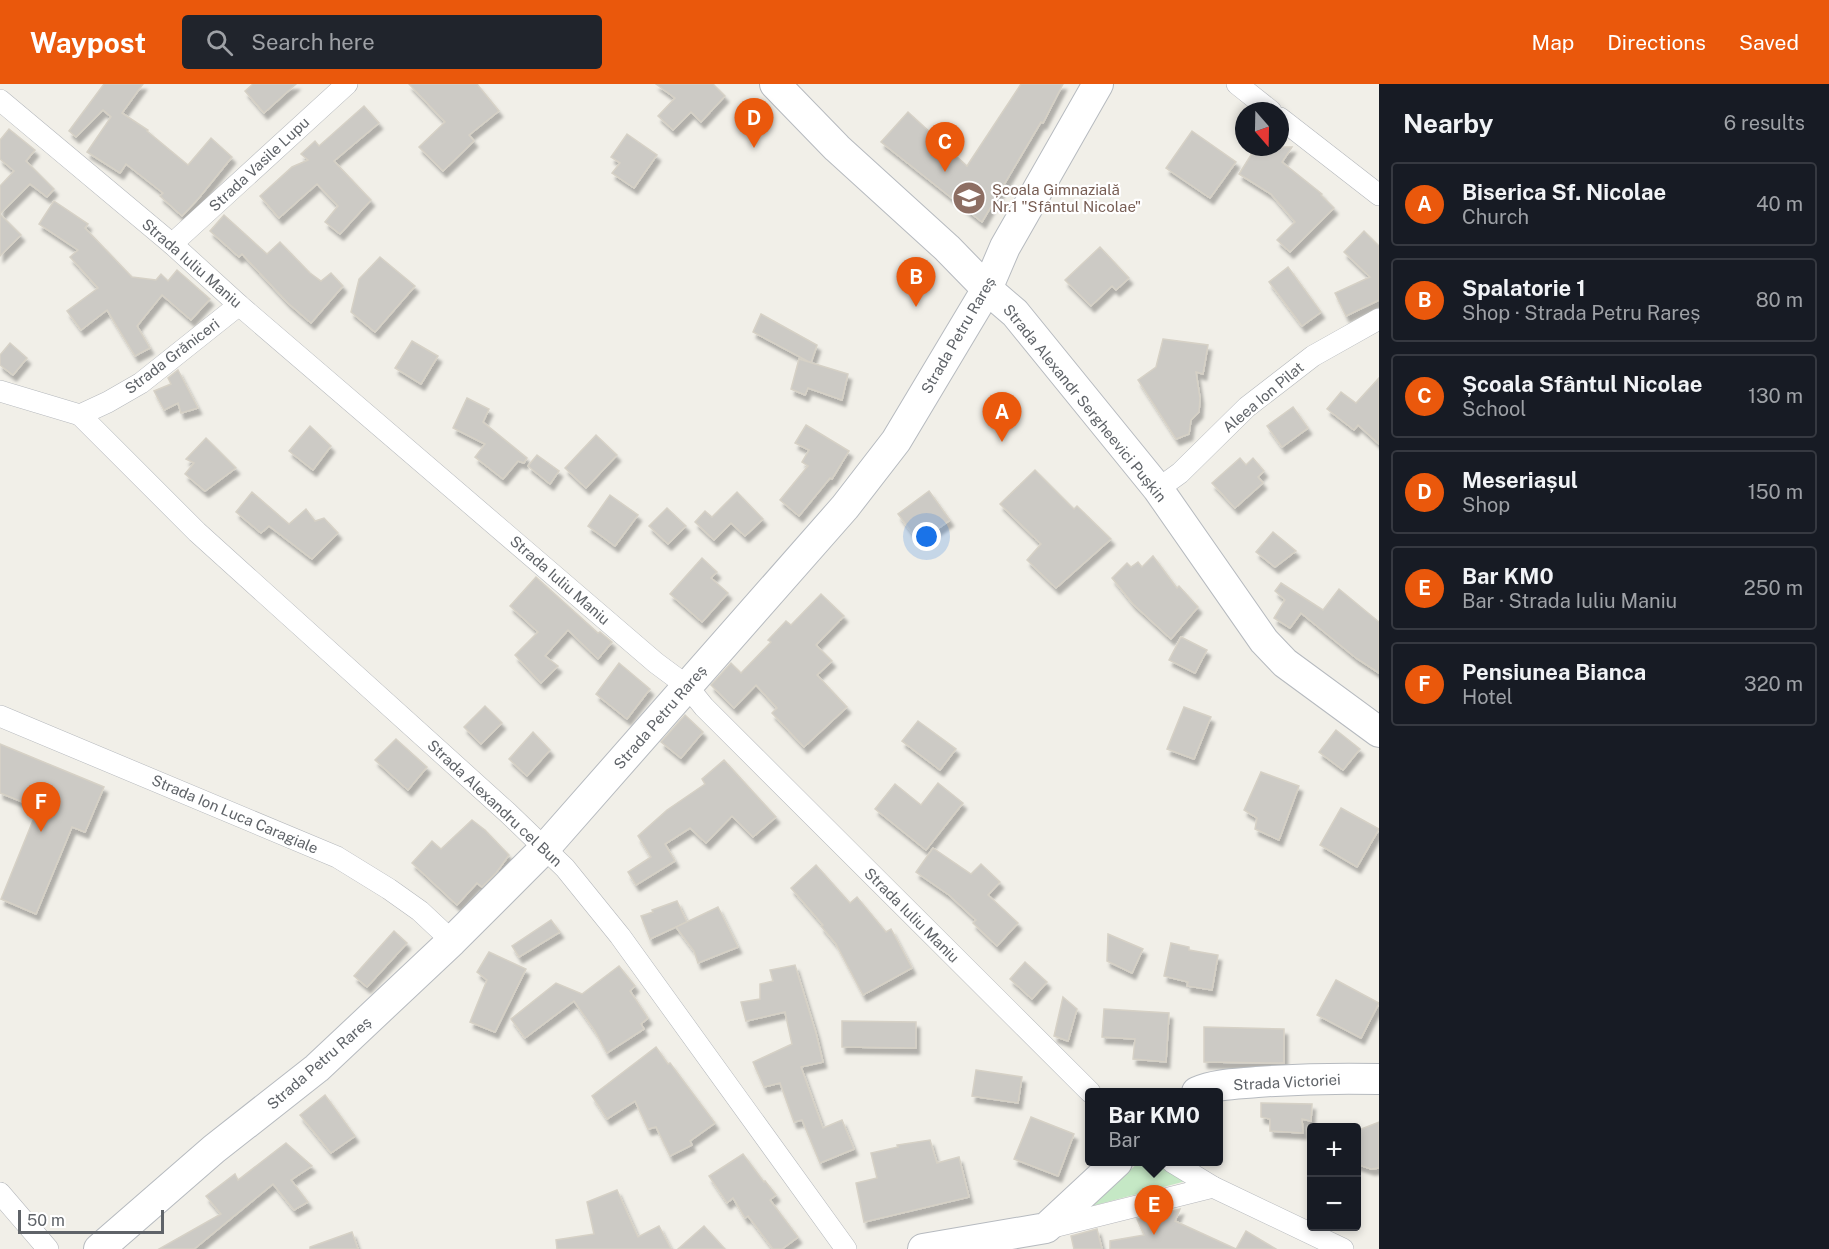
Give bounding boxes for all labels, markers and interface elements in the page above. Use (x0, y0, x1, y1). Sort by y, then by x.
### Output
search box (182, 15, 602, 69)
text: Waypost (30, 26, 146, 59)
icon: search (203, 26, 236, 59)
text: Search here (251, 29, 375, 55)
text: Map (1532, 30, 1574, 55)
text: Directions (1607, 30, 1706, 55)
text: Saved (1739, 30, 1799, 55)
pin: D (734, 98, 774, 148)
north arrow (1235, 102, 1289, 156)
text: Nearby (1403, 108, 1493, 139)
text: 6 results (1724, 111, 1805, 135)
street label: Strada Vasile Lupu (206, 113, 312, 215)
pin: C (926, 122, 964, 172)
text: Biserica Sf. Nicolae (1462, 179, 1666, 205)
school or university icon: Școala Gimnazială Nr.1 "Sfântul Nicolae" (951, 180, 987, 216)
place label: Școala Gimnazială Nr.1 "Sfântul Nicolae" (992, 181, 1141, 215)
text: A (1417, 192, 1432, 216)
text: 40 m (1756, 192, 1803, 216)
text: Church (1462, 205, 1529, 229)
street label: Strada Iuliu Maniu (139, 215, 245, 311)
pin: B (896, 258, 936, 307)
street label: Strada Petru Rareș (918, 274, 998, 396)
text: Spalatorie 1 (1462, 275, 1586, 301)
text: B (1418, 288, 1431, 312)
text: 80 m (1756, 288, 1803, 312)
street label: Strada Alexandr Sergheevici Pușkin (1000, 301, 1170, 505)
text: Shop · Strada Petru Rareș (1462, 301, 1700, 325)
street label: Strada Grăniceri (121, 315, 223, 397)
street label: Aleea Ion Pilat (1219, 358, 1307, 436)
text: Școala Sfântul Nicolae (1462, 371, 1702, 397)
text: C (1417, 384, 1432, 408)
text: 130 m (1748, 384, 1803, 408)
pin: A (982, 392, 1022, 442)
text: School (1462, 397, 1526, 421)
text: Meseriașul (1462, 467, 1578, 493)
text: D (1417, 480, 1432, 504)
text: 150 m (1748, 480, 1803, 504)
text: Shop (1462, 493, 1510, 517)
your location (912, 522, 941, 551)
street label: Strada Iuliu Maniu (507, 532, 613, 628)
text: Bar KM0 (1462, 563, 1554, 589)
text: E (1418, 576, 1431, 600)
text: 250 m (1744, 576, 1803, 600)
text: Bar · Strada Iuliu Maniu (1462, 589, 1677, 613)
text: Pensiunea Bianca (1462, 659, 1646, 685)
street label: Strada Petru Rareș (610, 662, 710, 772)
text: F (1418, 672, 1431, 696)
text: 320 m (1744, 672, 1803, 696)
text: Hotel (1462, 685, 1513, 709)
street label: Strada Alexandru cel Bun (424, 736, 566, 870)
street label: Strada Ion Luca Caragiale (149, 771, 321, 857)
pin: F (22, 782, 60, 832)
street label: Strada Iuliu Maniu (861, 864, 963, 966)
street label: Strada Petru Rareș (264, 1013, 374, 1113)
street label: Strada Victoriei (1233, 1071, 1341, 1093)
popup (1085, 1088, 1223, 1166)
text: Bar KM0 (1108, 1102, 1200, 1128)
map controls (1307, 1123, 1361, 1231)
button: + (1307, 1123, 1361, 1177)
text: Bar (1108, 1128, 1140, 1152)
button: − (1307, 1177, 1361, 1231)
pin: E (1134, 1186, 1174, 1235)
scale bar (18, 1207, 164, 1234)
text: 50 m (27, 1211, 65, 1230)

